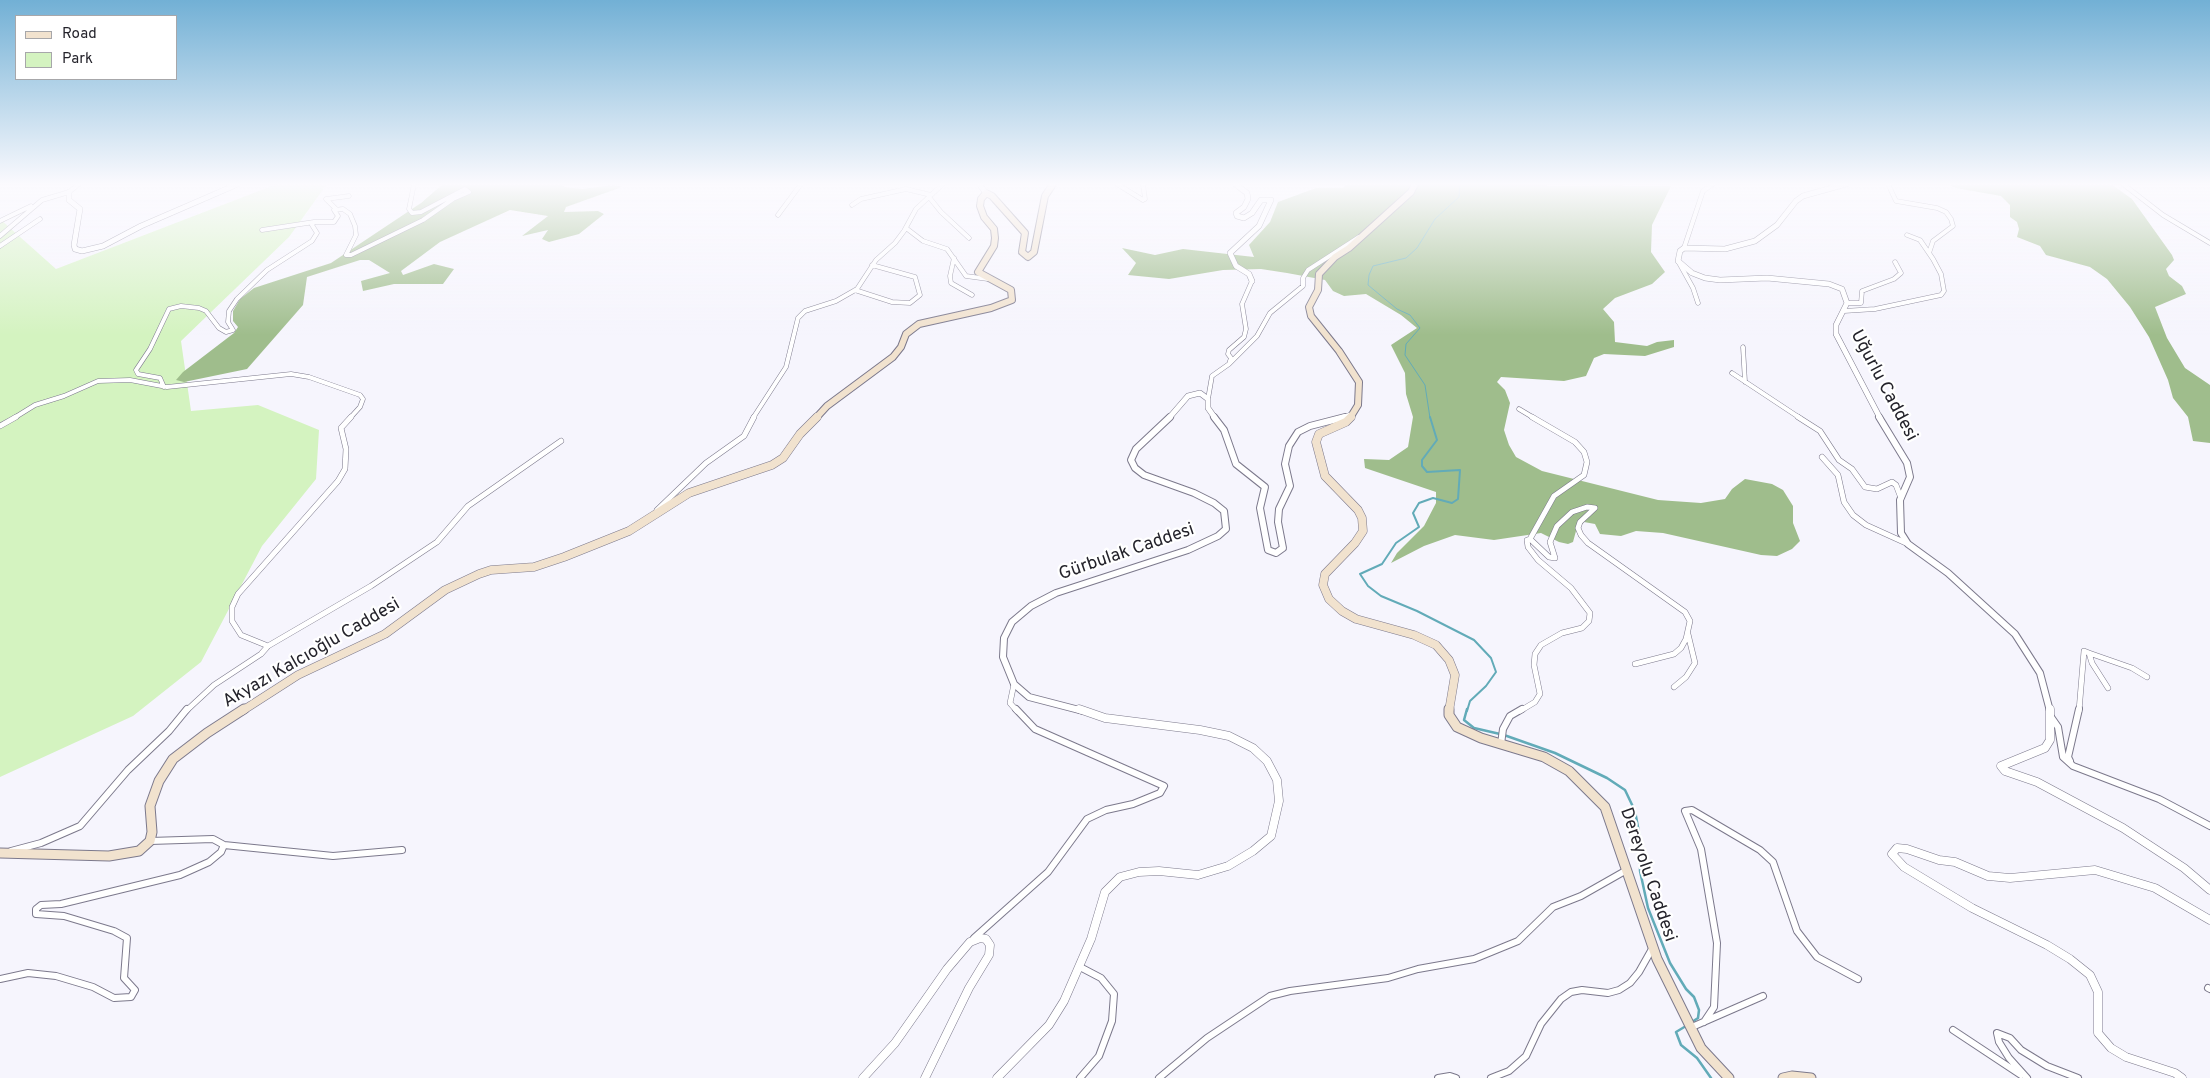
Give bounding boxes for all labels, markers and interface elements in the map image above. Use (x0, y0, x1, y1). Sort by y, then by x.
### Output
legend (15, 15, 178, 80)
text: Road (62, 25, 97, 44)
text: Park (62, 50, 93, 69)
street label: Uğurlu Caddesi (1845, 327, 1921, 445)
street label: Gürbulak Caddesi (1056, 520, 1198, 586)
street label: Akyazı Kalcıoğlu Caddesi (220, 594, 404, 714)
street label: Dereyolu Caddesi (1614, 805, 1680, 945)

